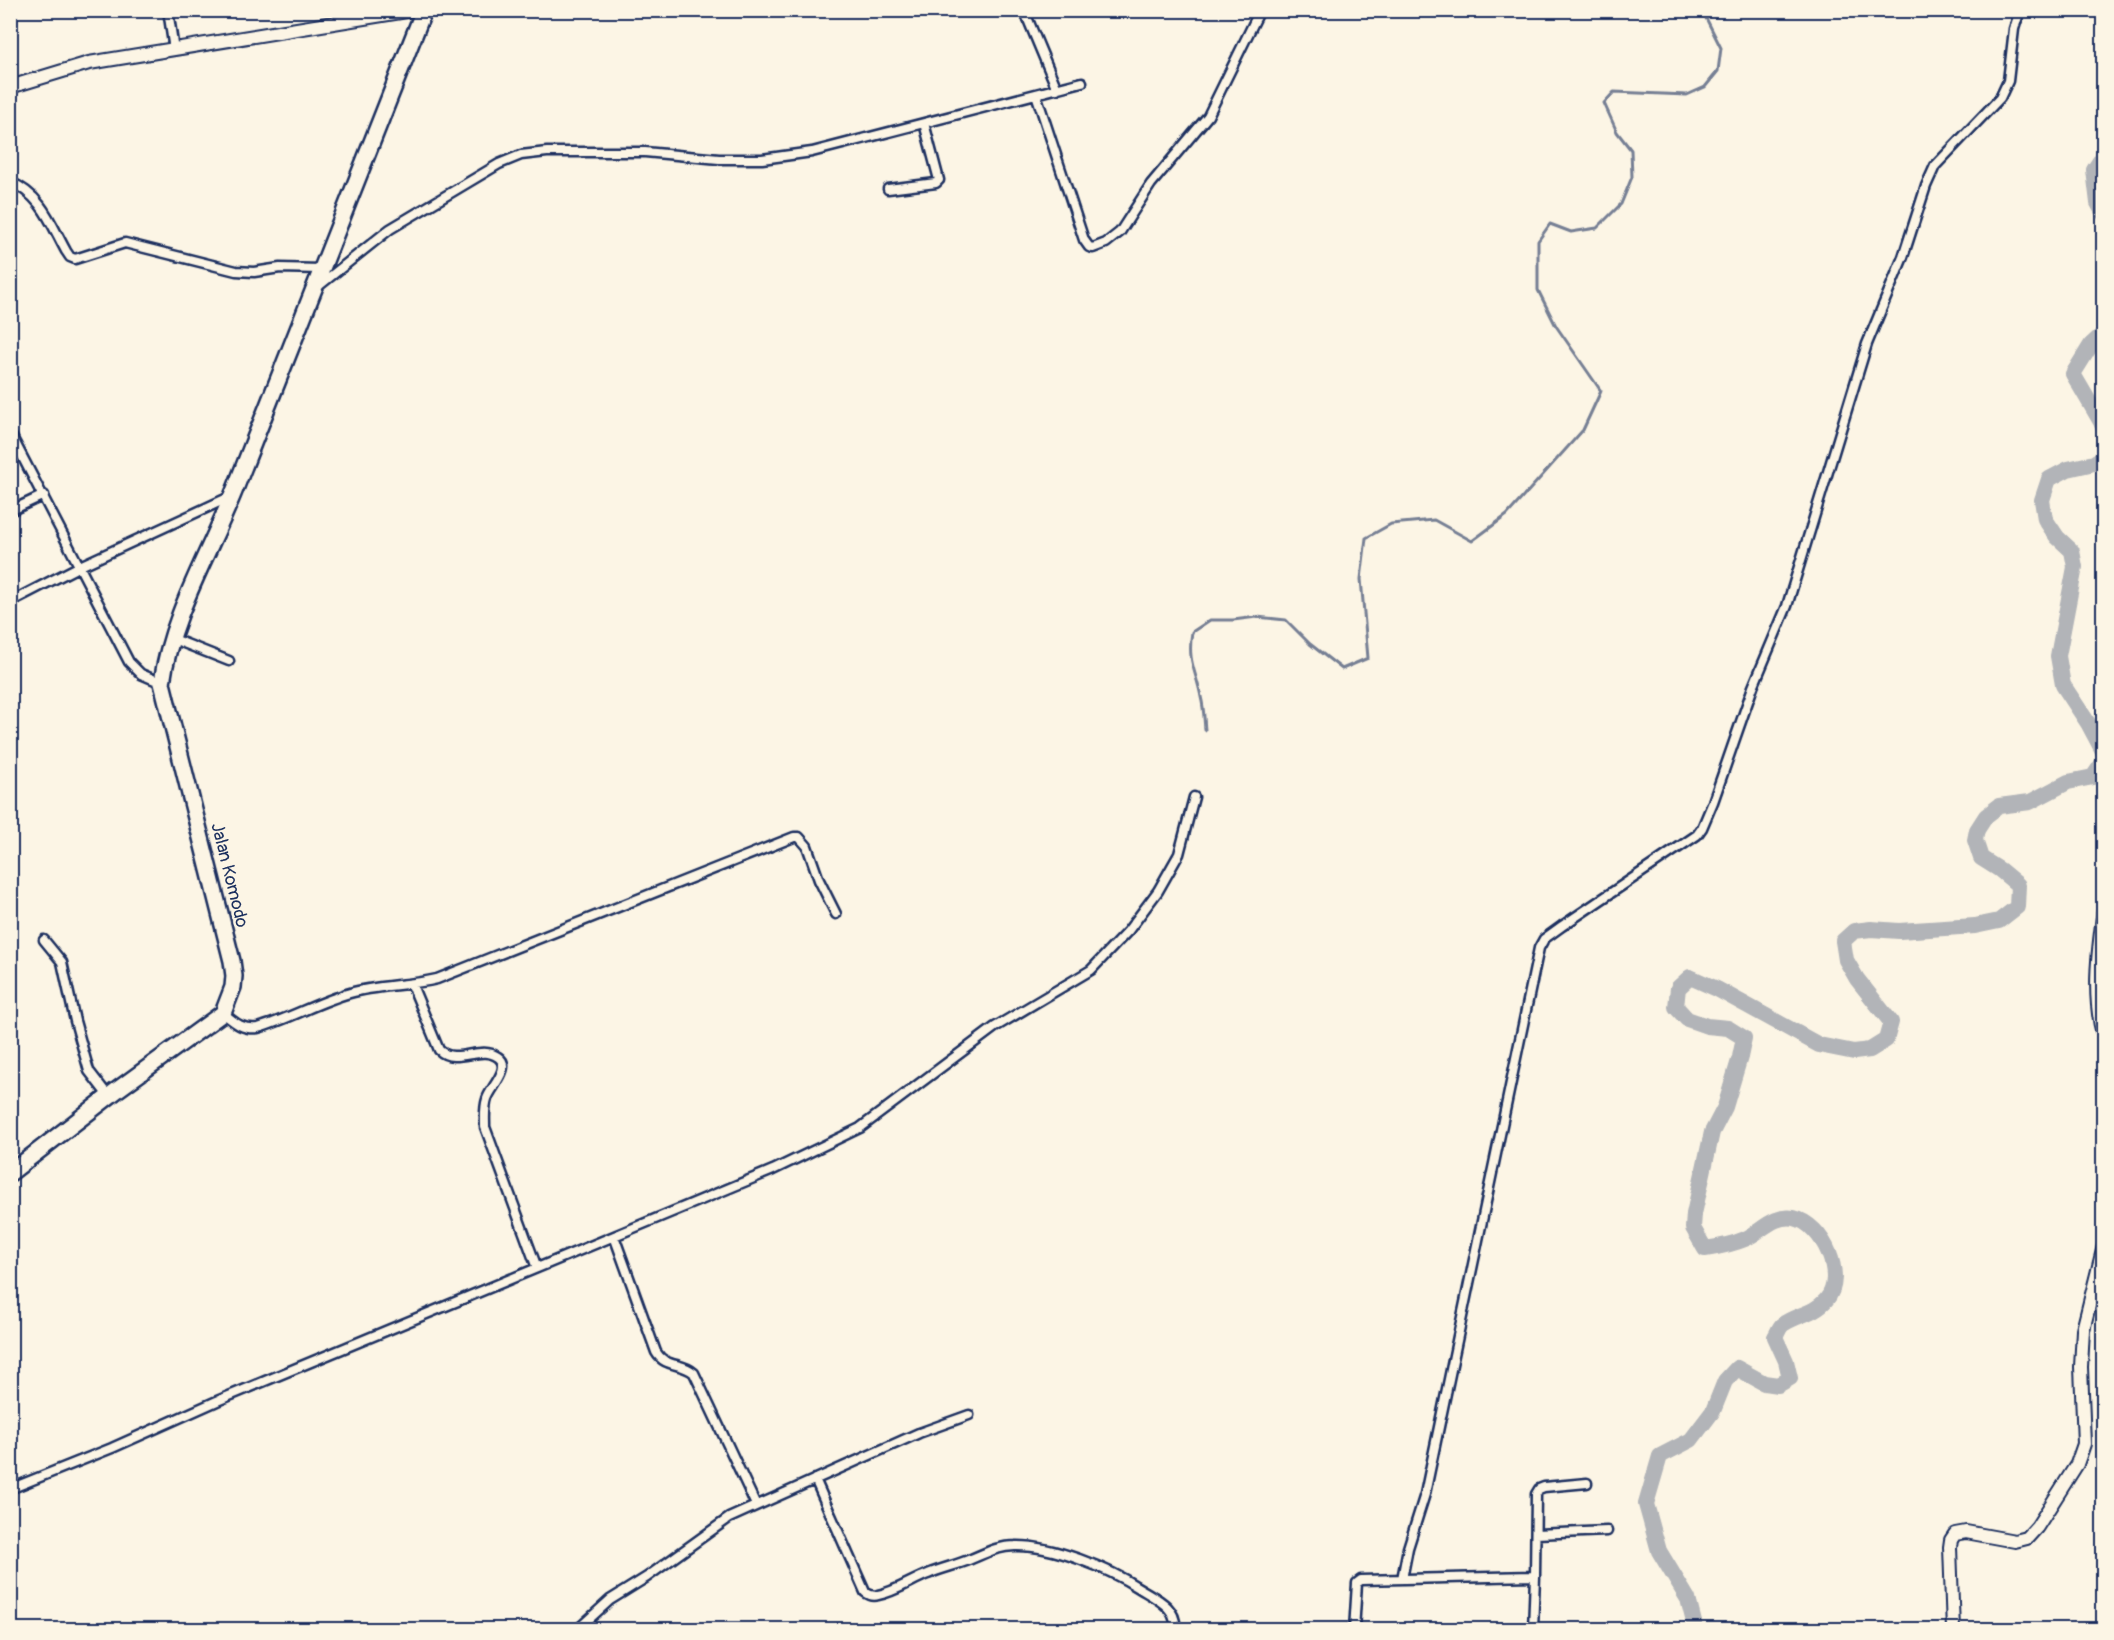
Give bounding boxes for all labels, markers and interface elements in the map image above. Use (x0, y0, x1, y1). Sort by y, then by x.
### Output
street label: Jalan Komodo (205, 820, 254, 930)

